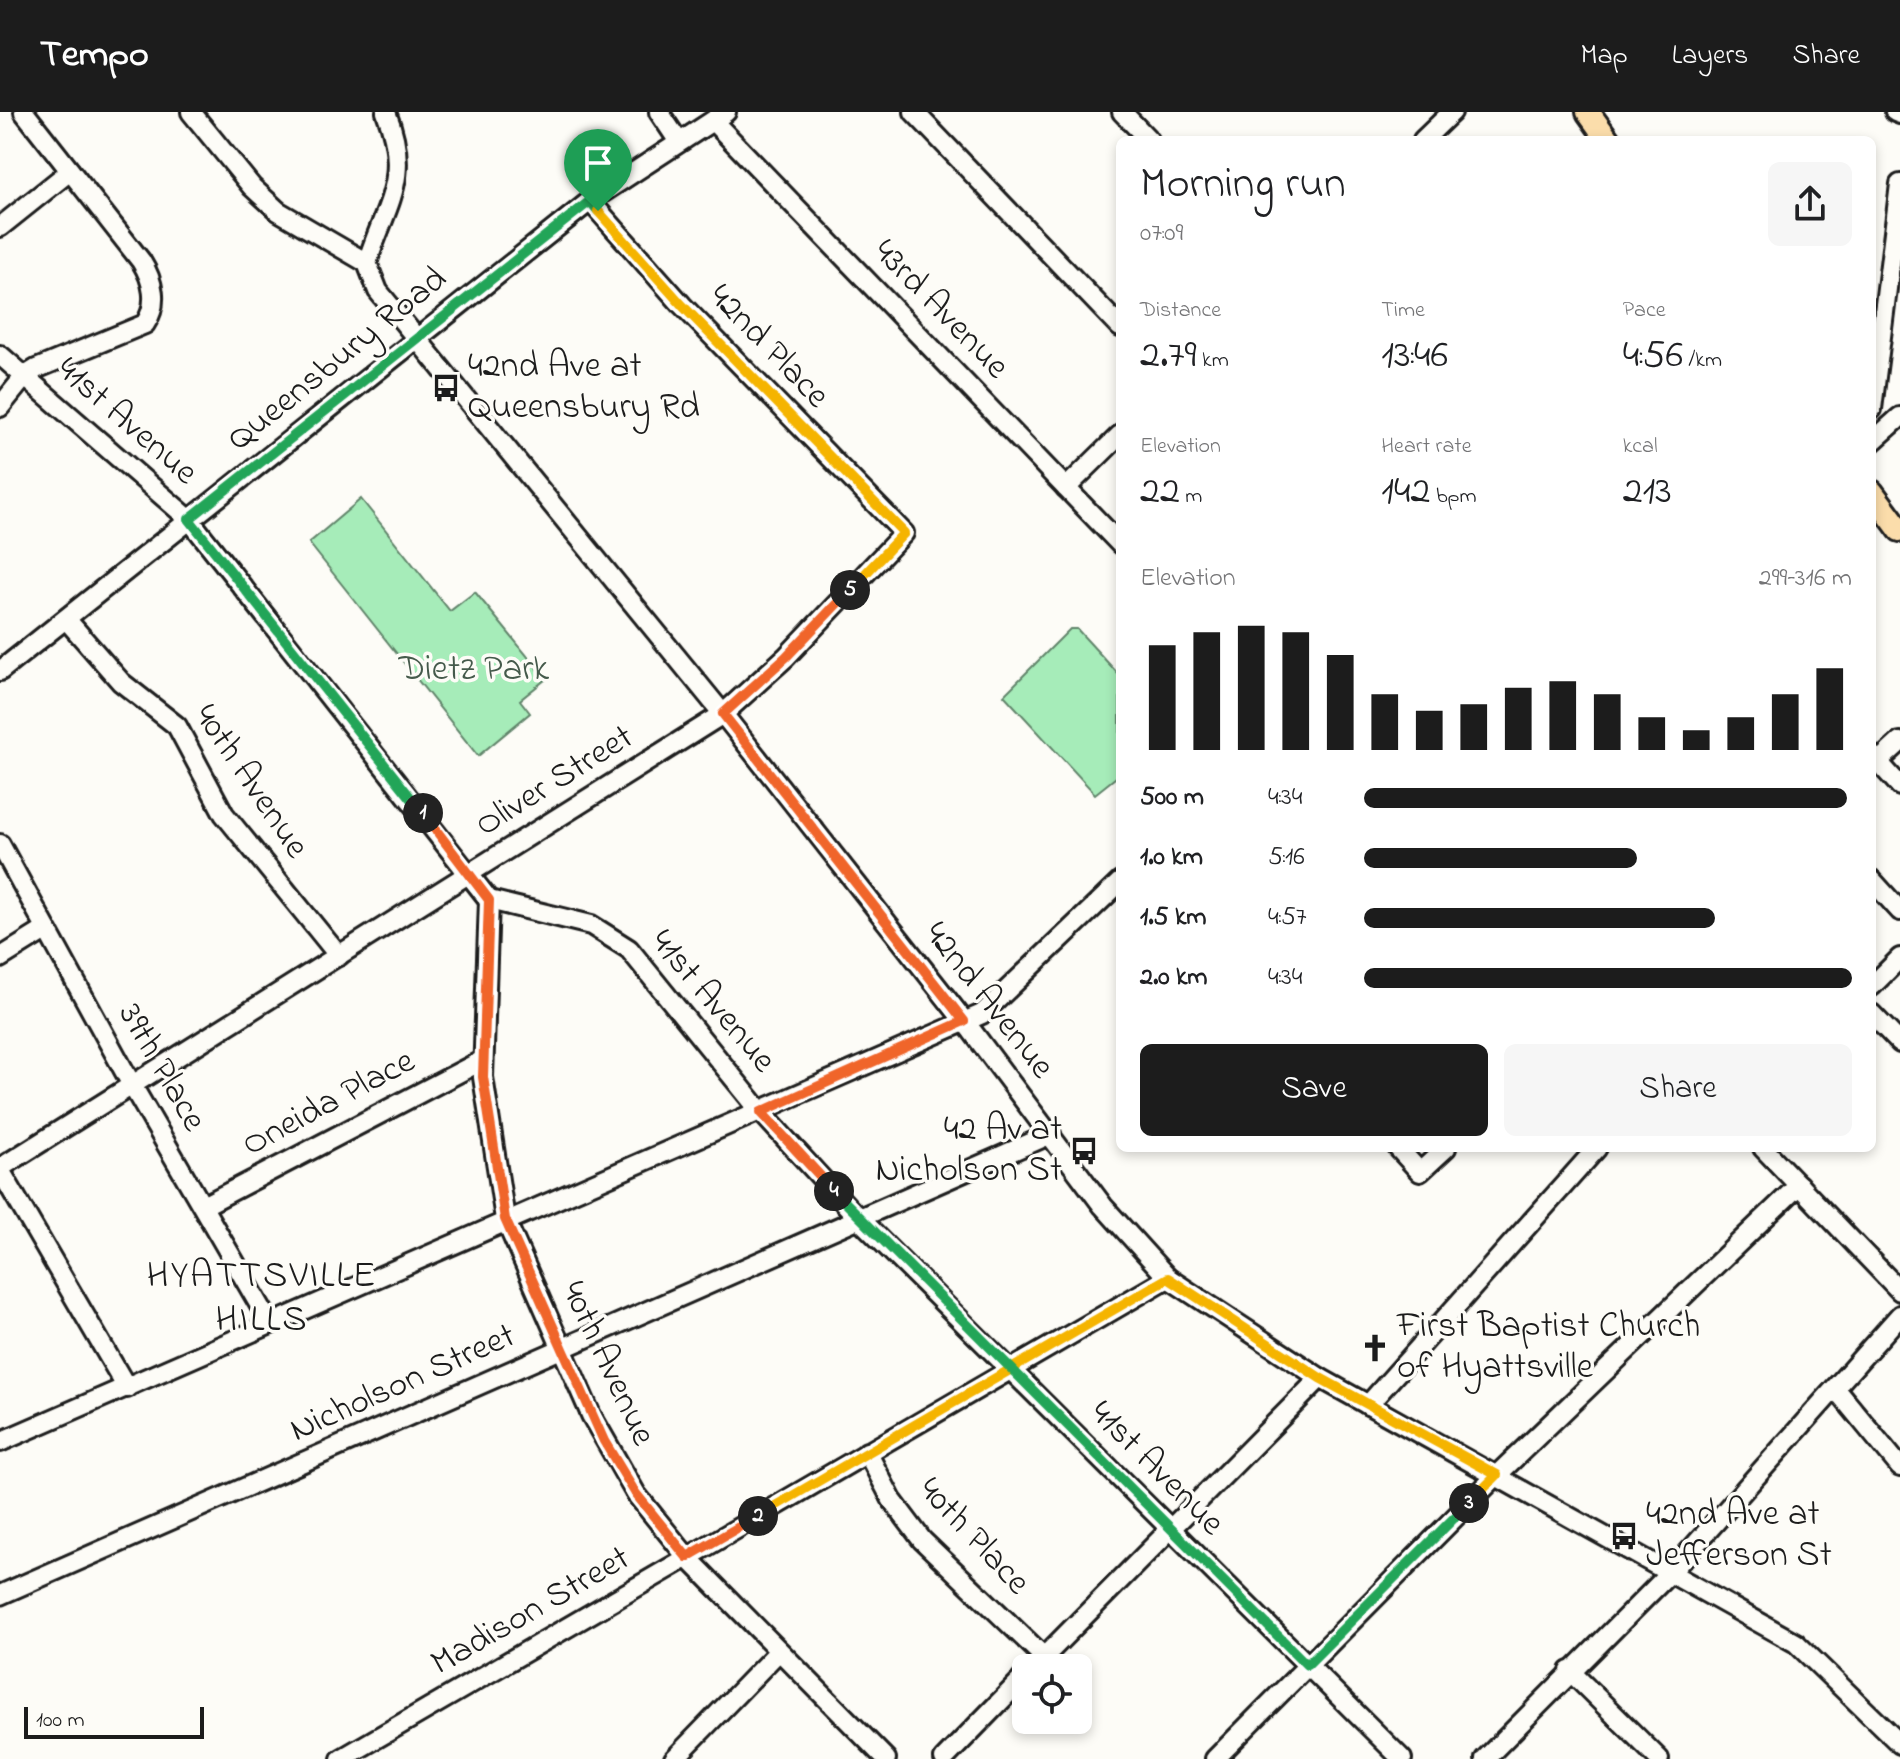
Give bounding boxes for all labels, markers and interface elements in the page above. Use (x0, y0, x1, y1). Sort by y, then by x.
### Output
text: Tempo (40, 28, 149, 84)
text: Map (1580, 36, 1628, 77)
text: Layers (1672, 36, 1748, 77)
text: Share (1792, 36, 1860, 77)
pin (564, 129, 632, 211)
icon: arrive (576, 141, 620, 185)
text: Morning run (1140, 153, 1346, 217)
button: share (1768, 162, 1852, 246)
text: 07:09 (1140, 215, 1183, 253)
street label: 43rd Avenue (859, 228, 1021, 393)
street label: Queensbury Road (216, 254, 460, 466)
street label: 42nd Place (695, 272, 842, 422)
text: Distance (1140, 295, 1221, 327)
text: Time (1381, 295, 1425, 327)
text: Pace (1623, 295, 1666, 327)
text: 2.79 (1140, 327, 1197, 386)
text: 13:46 (1381, 327, 1448, 386)
text: 4:56 (1623, 327, 1683, 386)
place label: 42nd Ave at Queensbury Rd (468, 341, 700, 435)
street label: 41st Avenue (43, 345, 209, 499)
text: km (1197, 345, 1229, 377)
text: /km (1683, 345, 1722, 377)
bus stop icon: 42nd Ave at Queensbury Rd (431, 373, 461, 403)
text: Elevation (1140, 431, 1221, 463)
text: Heart rate (1381, 431, 1472, 463)
text: kcal (1623, 431, 1658, 463)
text: 22 (1140, 463, 1180, 522)
text: 142 (1381, 463, 1430, 522)
text: 213 (1623, 463, 1672, 522)
text: m (1180, 481, 1202, 513)
text: bpm (1430, 481, 1477, 513)
text: Elevation (1140, 560, 1236, 598)
text: 299–316 m (1759, 560, 1852, 598)
pin: 5 (830, 570, 870, 610)
text: 5 (844, 574, 856, 606)
park label: Dietz Park (398, 644, 549, 697)
street label: 40th Avenue (179, 694, 322, 871)
street label: Oliver Street (465, 712, 645, 852)
text: 500 m (1140, 779, 1204, 817)
text: 4:34 (1268, 779, 1302, 817)
pin: 1 (403, 793, 443, 833)
text: 1 (420, 797, 427, 829)
text: 1.0 km (1140, 839, 1203, 877)
text: 5:16 (1268, 839, 1305, 877)
text: 1.5 km (1140, 899, 1207, 937)
text: 4:57 (1268, 899, 1307, 937)
street label: 42nd Avenue (909, 911, 1067, 1092)
street label: 41st Avenue (636, 919, 789, 1086)
text: 2.0 km (1140, 959, 1208, 997)
text: 4:34 (1268, 959, 1302, 997)
street label: 39th Place (103, 994, 219, 1143)
street label: Oneida Place (233, 1036, 426, 1172)
button: Save (1140, 1044, 1488, 1136)
button: Share (1504, 1044, 1852, 1136)
place label: 42 Av at Nicholson St (875, 1104, 1062, 1198)
bus stop icon: 42 Av at Nicholson St (1069, 1136, 1099, 1166)
pin: 4 (814, 1171, 854, 1211)
text: 4 (829, 1175, 839, 1207)
district label: HYATTSVILLE HILLS (147, 1249, 377, 1349)
street label: 40th Avenue (546, 1273, 669, 1456)
place label: First Baptist Church of Hyattsville (1396, 1301, 1700, 1395)
street label: Nicholson Street (282, 1311, 524, 1457)
church icon: First Baptist Church of Hyattsville (1360, 1333, 1390, 1363)
street label: 41st Avenue (1076, 1389, 1237, 1550)
street label: 40th Place (904, 1466, 1042, 1609)
pin: 3 (1449, 1483, 1489, 1523)
text: 3 (1464, 1487, 1474, 1519)
place label: 42nd Ave at Jefferson St (1646, 1489, 1832, 1583)
pin: 2 (738, 1496, 778, 1536)
text: 2 (753, 1500, 763, 1532)
bus stop icon: 42nd Ave at Jefferson St (1609, 1521, 1639, 1551)
street label: Madison Street (421, 1533, 641, 1691)
map controls (1012, 1654, 1092, 1734)
button: locate (1012, 1654, 1092, 1734)
scale bar (24, 1703, 204, 1739)
text: 100 m (36, 1705, 85, 1737)

